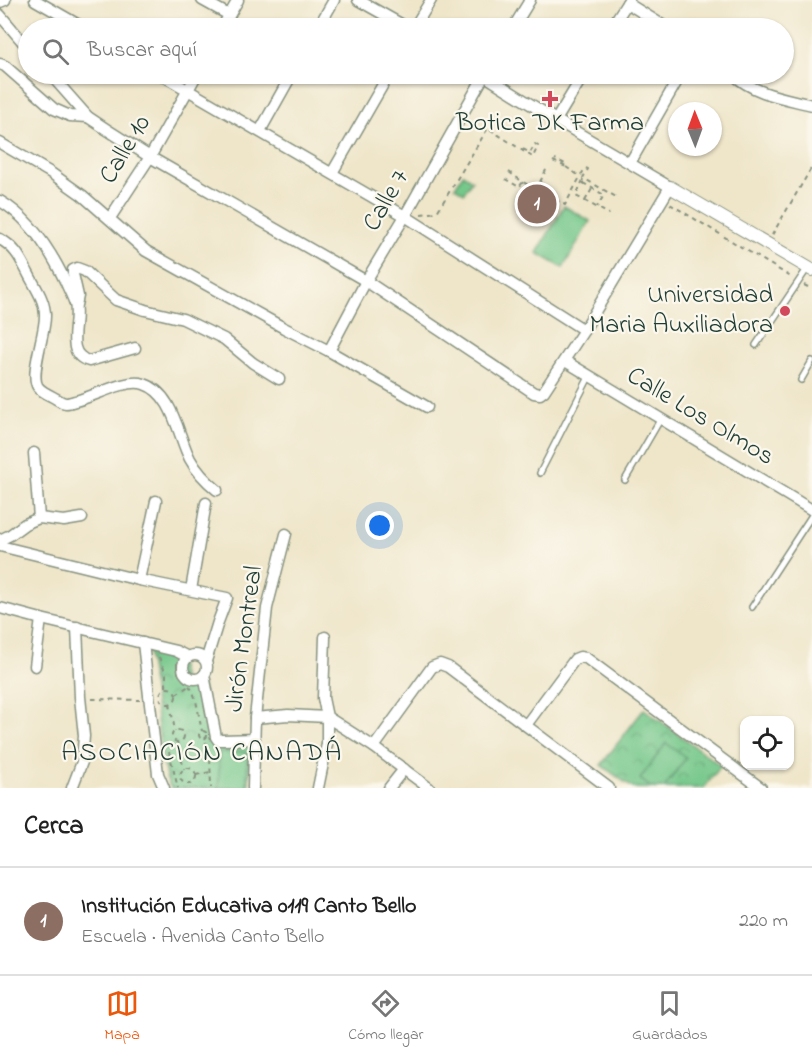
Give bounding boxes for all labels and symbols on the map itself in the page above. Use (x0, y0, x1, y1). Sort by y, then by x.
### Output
marker: Botica DK Farma (543, 92, 557, 106)
north arrow (668, 102, 722, 156)
place label: Botica DK Farma (455, 105, 644, 143)
street label: Calle 10 (90, 108, 162, 192)
street label: Calle 7 (354, 163, 420, 239)
pin: 1 (518, 182, 556, 226)
place label: Universidad Maria Auxiliadora (589, 277, 773, 345)
marker: Universidad Maria Auxiliadora (778, 304, 792, 318)
street label: Calle Los Olmos (619, 358, 781, 476)
your location (365, 511, 394, 540)
street label: Jirón Montreal (216, 563, 274, 715)
district label: ASOCIACIÓN CANADÁ (61, 734, 343, 773)

